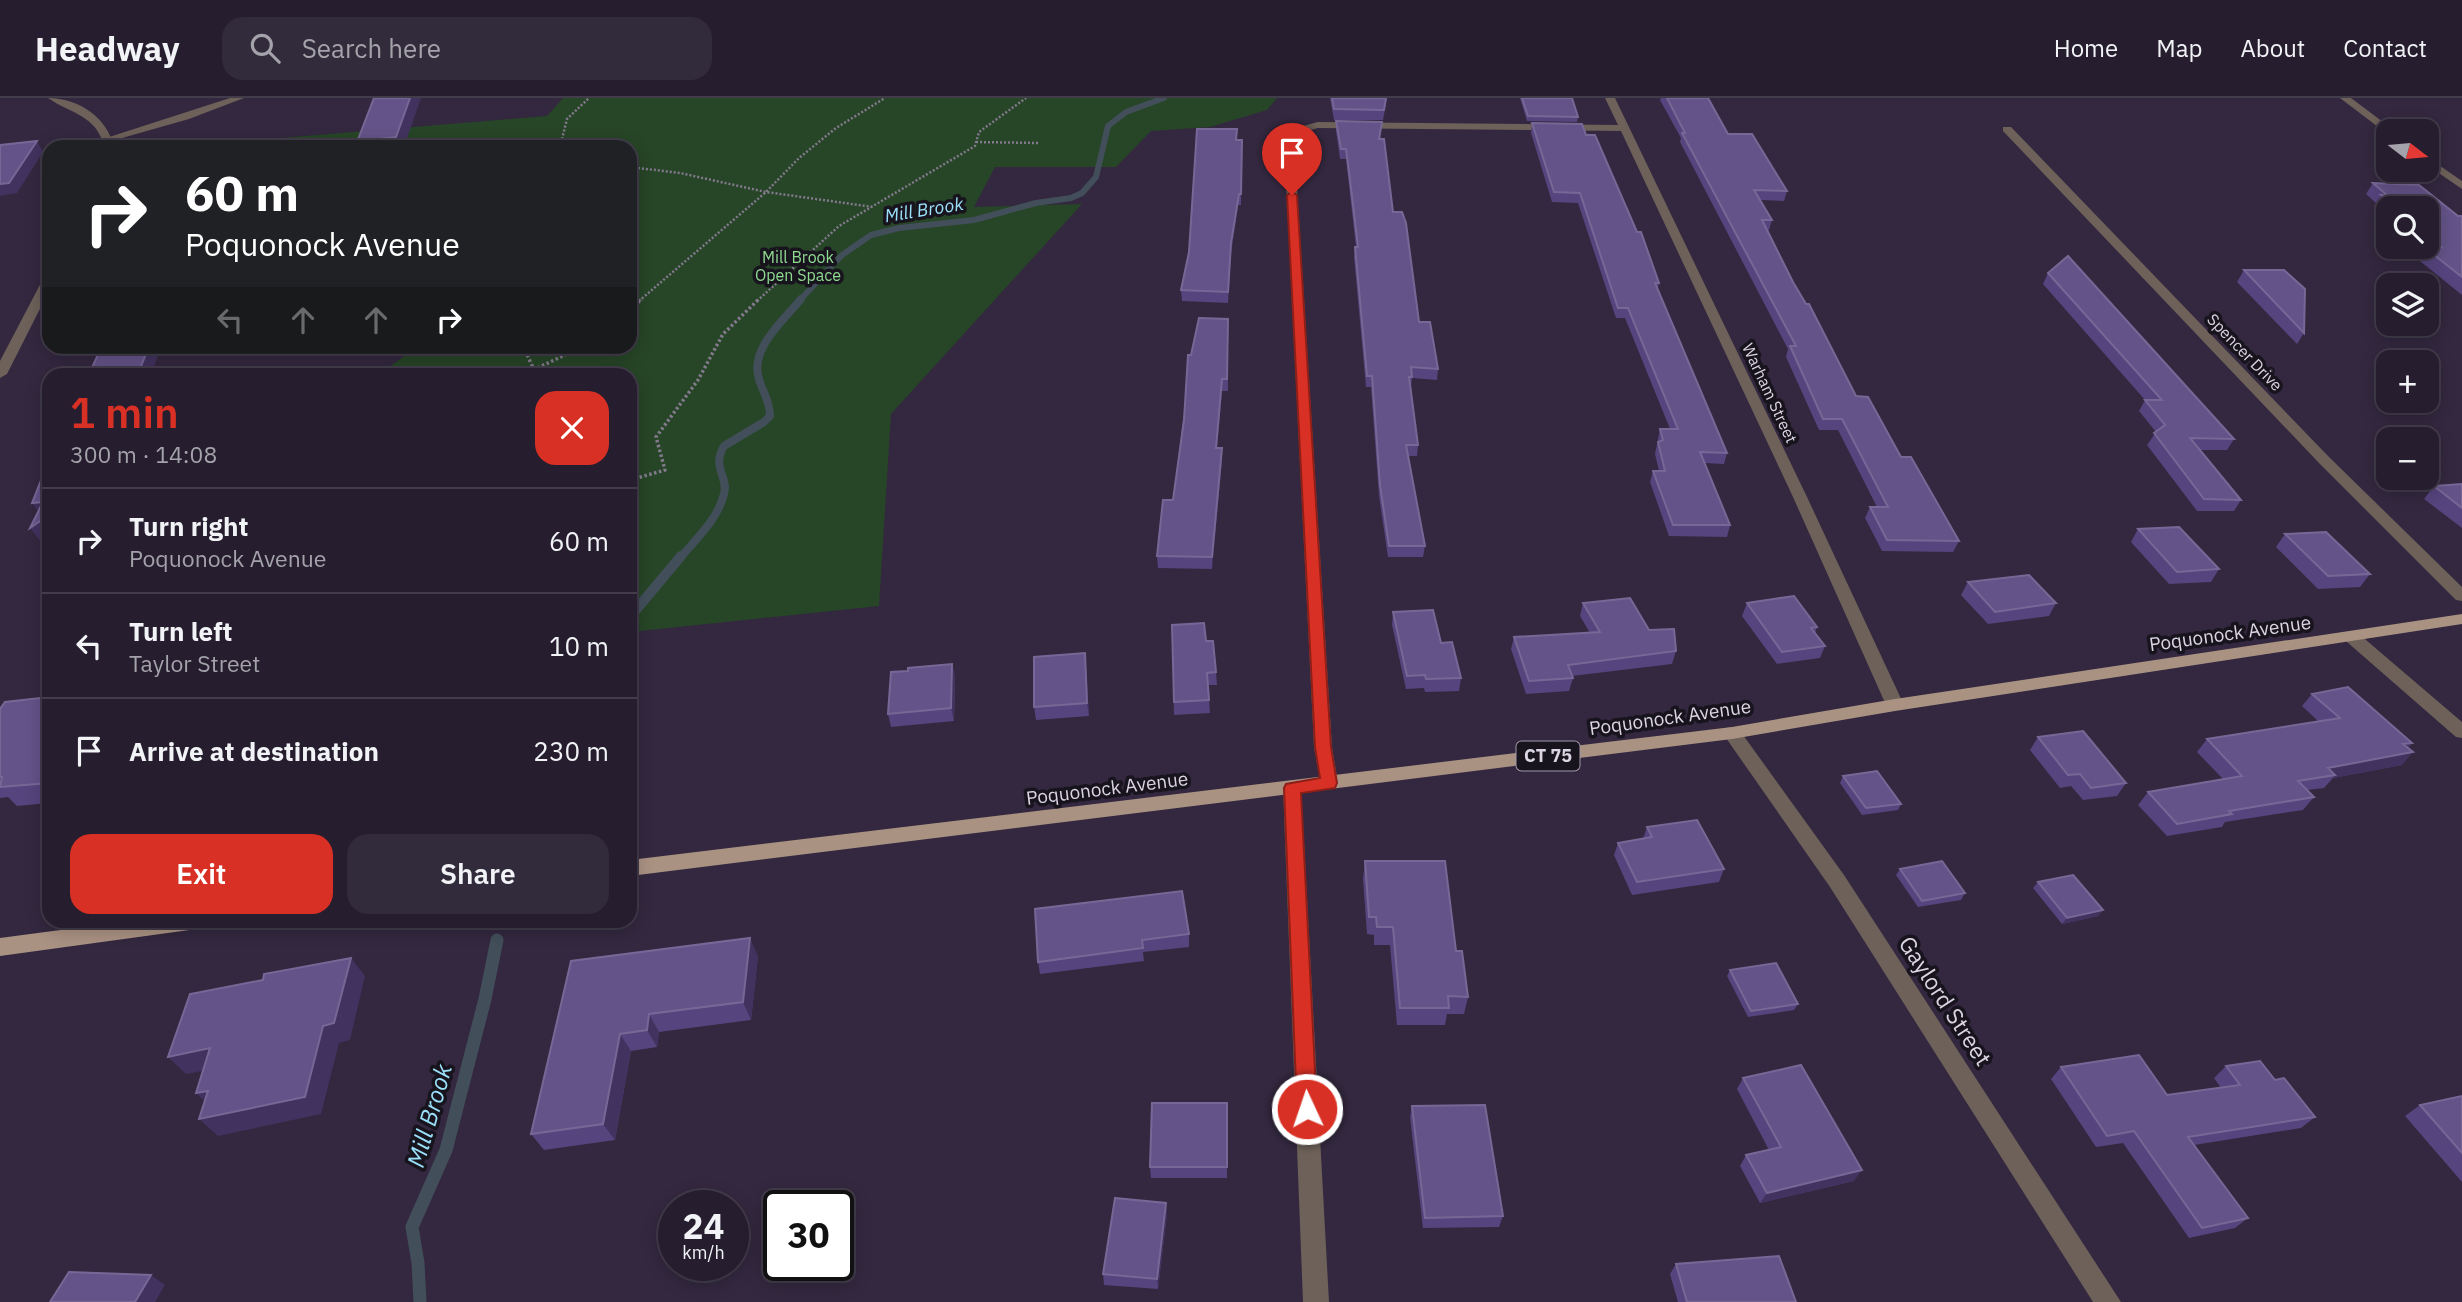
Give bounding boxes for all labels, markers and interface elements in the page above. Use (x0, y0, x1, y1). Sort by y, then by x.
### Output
search box (222, 17, 712, 80)
text: Headway (35, 27, 180, 70)
icon: search (246, 29, 284, 67)
text: Search here (302, 31, 441, 65)
text: Home (2054, 32, 2118, 64)
text: Map (2156, 32, 2202, 64)
text: About (2240, 32, 2305, 64)
text: Contact (2343, 32, 2427, 64)
north arrow (2376, 119, 2440, 182)
map controls (2376, 119, 2439, 490)
pin (1262, 123, 1322, 195)
icon: arrive (1273, 134, 1311, 172)
text: 60 m (185, 161, 299, 224)
icon: right (70, 168, 161, 259)
water label: Mill Brook (883, 192, 966, 227)
button: search (2376, 196, 2439, 259)
text: Poquonock Avenue (185, 223, 460, 265)
park label: Mill Brook Open Space (755, 247, 841, 285)
button: layers (2376, 273, 2439, 336)
icon: left (211, 301, 249, 339)
icon: ahead (284, 301, 322, 339)
icon: ahead (357, 301, 395, 339)
icon: right (430, 301, 468, 339)
street label: Spencer Drive (2203, 309, 2287, 395)
street label: Warham Street (1738, 340, 1802, 446)
button: + (2376, 350, 2439, 413)
text: 1 min (70, 385, 179, 440)
button: close (535, 391, 609, 465)
button: − (2376, 427, 2439, 490)
text: 300 m · 14:08 (70, 439, 217, 469)
text: Turn right (129, 509, 248, 543)
icon: right (70, 522, 108, 560)
text: 60 m (549, 524, 609, 558)
text: Poquonock Avenue (129, 543, 327, 573)
street label: Poquonock Avenue (2148, 610, 2312, 656)
text: Turn left (129, 614, 232, 648)
icon: left (70, 627, 108, 665)
text: 10 m (549, 629, 609, 663)
text: Taylor Street (129, 648, 260, 678)
street label: Poquonock Avenue (1588, 694, 1752, 740)
icon: arrive (70, 732, 108, 770)
text: Arrive at destination (129, 734, 379, 768)
text: 230 m (533, 734, 609, 768)
road number: CT 75 (1516, 742, 1580, 770)
street label: Poquonock Avenue (1025, 766, 1189, 810)
button: Exit (70, 834, 333, 914)
button: Share (347, 834, 609, 914)
street label: Gaylord Street (1893, 930, 1999, 1071)
water label: Mill Brook (399, 1060, 459, 1171)
position arrow (1270, 1072, 1344, 1146)
speed limit sign: 30 (763, 1190, 854, 1281)
text: 24 (682, 1203, 725, 1249)
text: km/h (682, 1241, 725, 1264)

